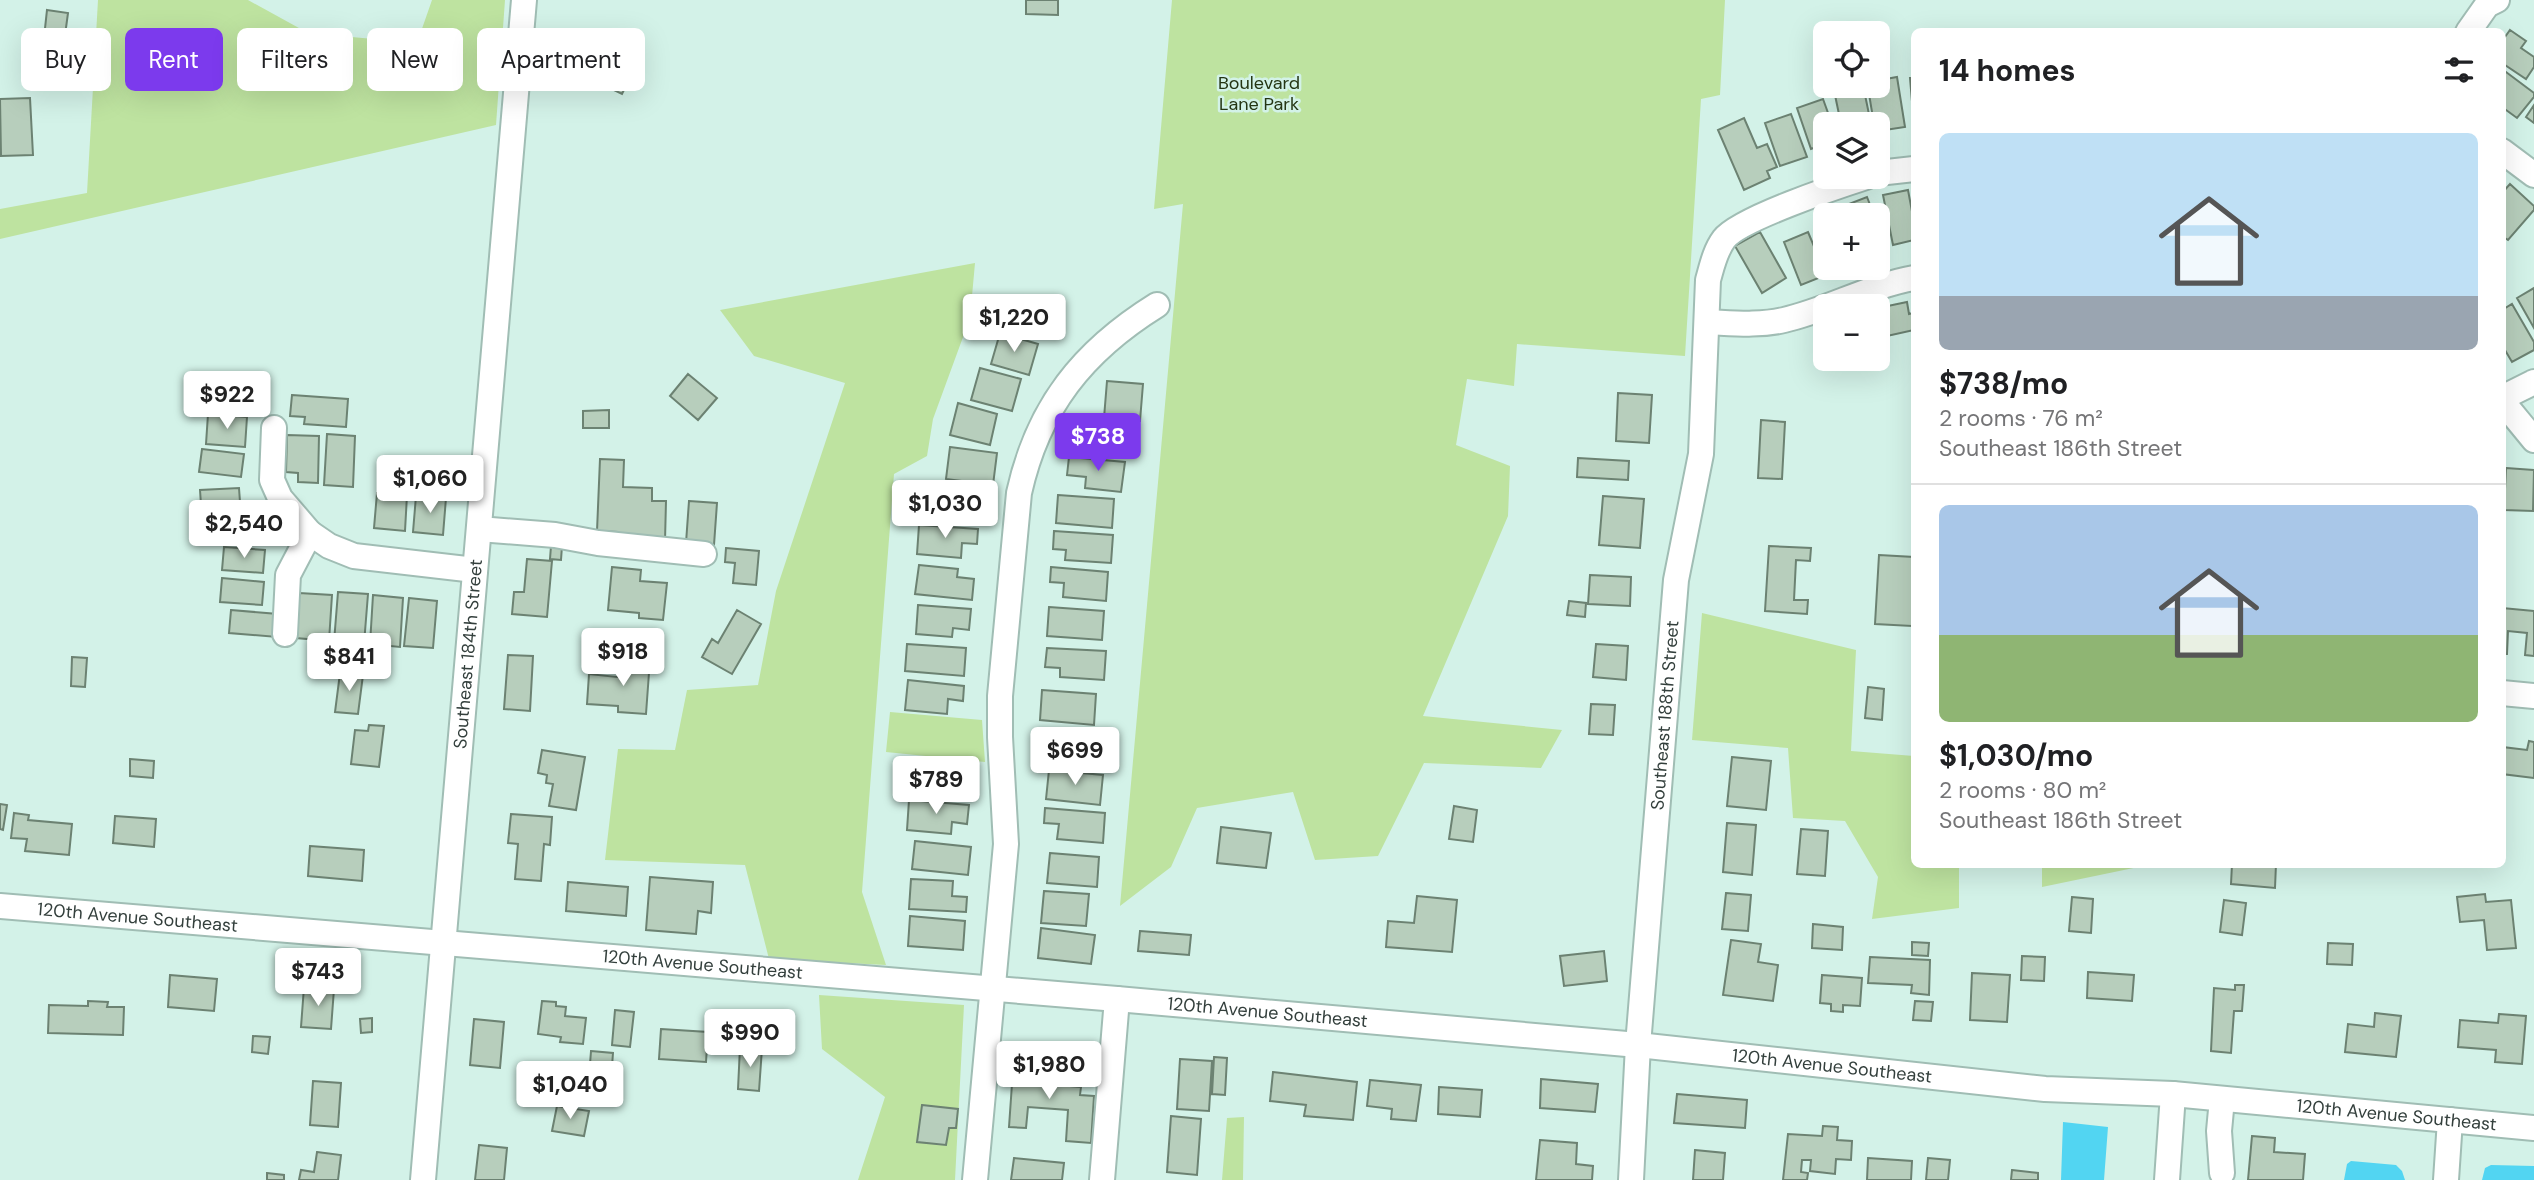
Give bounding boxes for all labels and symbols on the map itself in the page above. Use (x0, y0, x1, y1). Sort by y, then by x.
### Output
park label: Boulevard Lane Park (1218, 71, 1300, 116)
pin: $1,220 (957, 294, 1071, 354)
pin: $922 (186, 372, 268, 431)
pin: $738 (1057, 414, 1139, 473)
pin: $1,060 (373, 456, 487, 515)
pin: $1,030 (888, 480, 1002, 540)
pin: $2,540 (187, 500, 301, 560)
street label: Southeast 184th Street (448, 558, 488, 750)
street label: Southeast 188th Street (1645, 620, 1685, 811)
pin: $918 (582, 628, 664, 688)
pin: $841 (308, 634, 390, 693)
pin: $699 (1034, 728, 1116, 787)
pin: $789 (895, 756, 977, 816)
street label: 120th Avenue Southeast (36, 897, 239, 938)
street label: 120th Avenue Southeast (601, 944, 804, 985)
pin: $743 (277, 948, 359, 1008)
street label: 120th Avenue Southeast (1166, 991, 1369, 1033)
pin: $990 (709, 1010, 791, 1069)
pin: $1,980 (992, 1042, 1106, 1101)
street label: 120th Avenue Southeast (1731, 1043, 1933, 1089)
pin: $1,040 (513, 1062, 627, 1121)
street label: 120th Avenue Southeast (2295, 1094, 2498, 1136)

